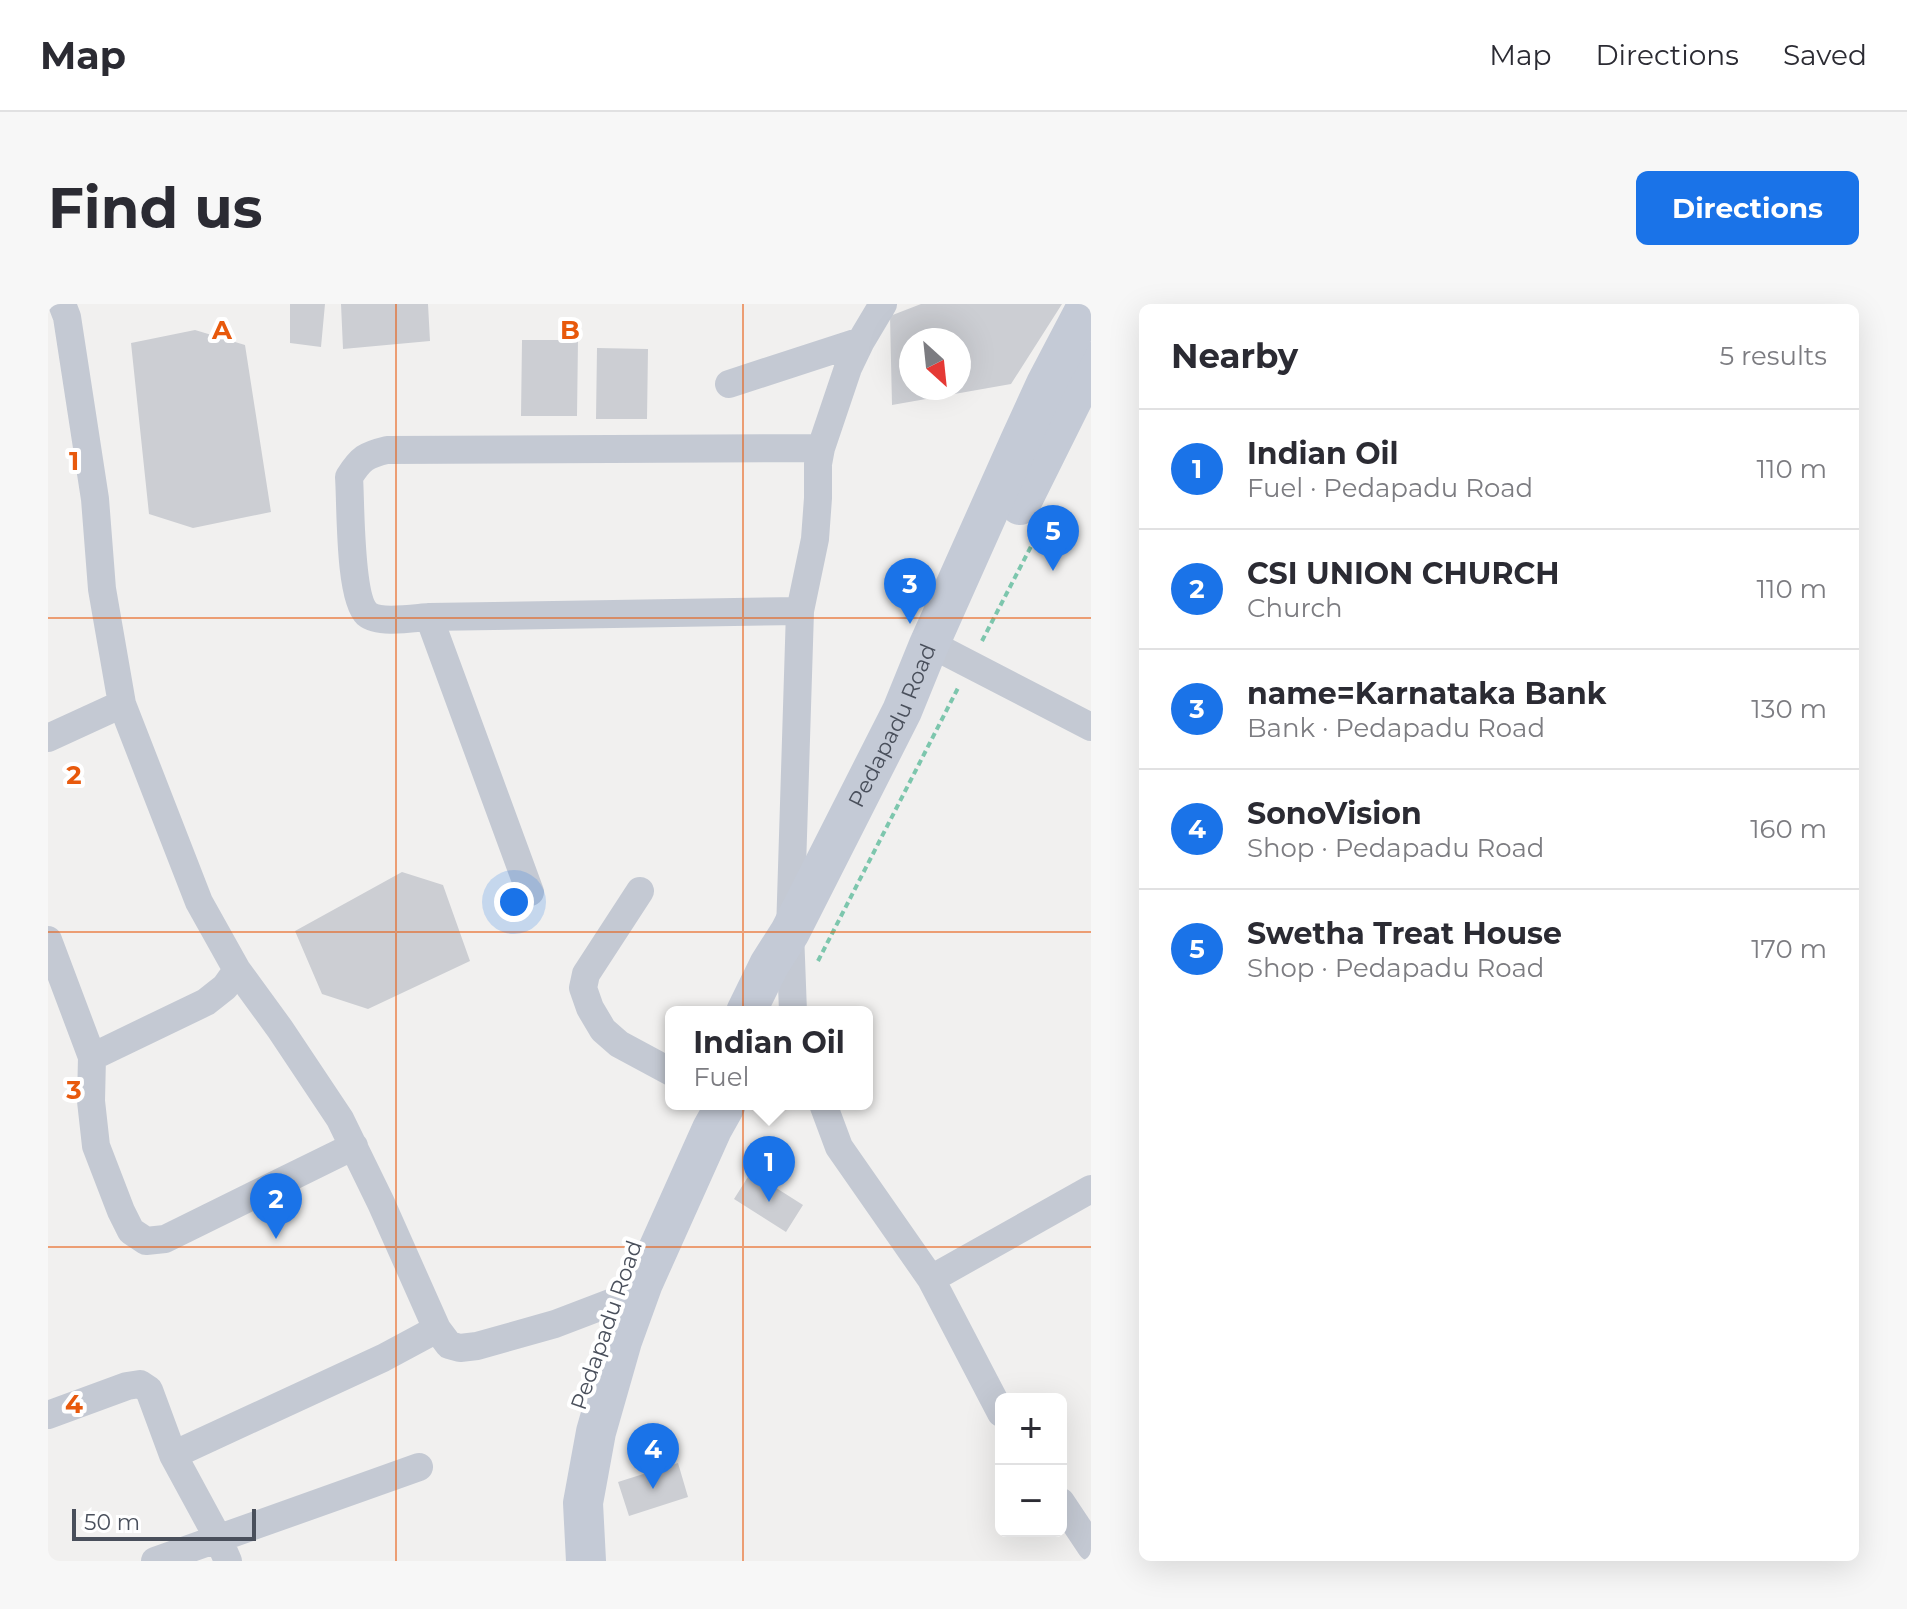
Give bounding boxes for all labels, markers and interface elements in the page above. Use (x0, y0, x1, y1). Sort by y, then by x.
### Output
text: Map (40, 32, 126, 79)
text: Map (1489, 38, 1551, 72)
text: Directions (1595, 38, 1739, 72)
text: Saved (1783, 38, 1867, 72)
button: Directions (1636, 171, 1859, 245)
text: Find us (48, 174, 262, 242)
text: A (211, 314, 233, 346)
text: B (560, 314, 580, 346)
north arrow (899, 328, 971, 400)
text: Nearby (1171, 335, 1298, 377)
text: 5 results (1720, 340, 1827, 372)
text: Indian Oil (1247, 435, 1399, 472)
text: 1 (69, 445, 79, 477)
text: 1 (1192, 453, 1202, 485)
text: 110 m (1757, 453, 1827, 485)
text: Fuel · Pedapadu Road (1247, 472, 1533, 504)
pin: 5 (1027, 505, 1079, 571)
text: CSI UNION CHURCH (1247, 555, 1559, 592)
pin: 3 (884, 558, 936, 624)
text: 2 (1189, 573, 1205, 605)
text: 110 m (1757, 573, 1827, 605)
text: Church (1247, 592, 1343, 624)
street label: Pedapadu Road (842, 640, 942, 812)
text: name=Karnataka Bank (1247, 675, 1606, 712)
text: 3 (1189, 693, 1205, 725)
text: 130 m (1751, 693, 1827, 725)
text: Bank · Pedapadu Road (1247, 712, 1545, 744)
text: 2 (66, 759, 82, 791)
text: SonoVision (1247, 795, 1422, 832)
text: 4 (1188, 813, 1206, 845)
text: 160 m (1750, 813, 1827, 845)
text: Shop · Pedapadu Road (1247, 832, 1544, 864)
your location (494, 882, 534, 922)
text: Swetha Treat House (1247, 915, 1562, 952)
text: 5 (1189, 933, 1205, 965)
text: 170 m (1751, 933, 1827, 965)
text: Shop · Pedapadu Road (1247, 952, 1544, 984)
popup (665, 1006, 873, 1110)
text: Indian Oil (693, 1024, 845, 1061)
text: Fuel (693, 1061, 749, 1093)
text: 3 (65, 1074, 82, 1106)
pin: 1 (743, 1136, 795, 1202)
pin: 2 (250, 1173, 302, 1239)
street label: Pedapadu Road (565, 1237, 648, 1413)
text: 4 (65, 1388, 83, 1420)
map controls (995, 1393, 1067, 1537)
button: + (995, 1393, 1067, 1465)
pin: 4 (627, 1423, 679, 1489)
button: − (995, 1465, 1067, 1537)
scale bar (72, 1505, 256, 1541)
text: 50 m (84, 1509, 140, 1536)

